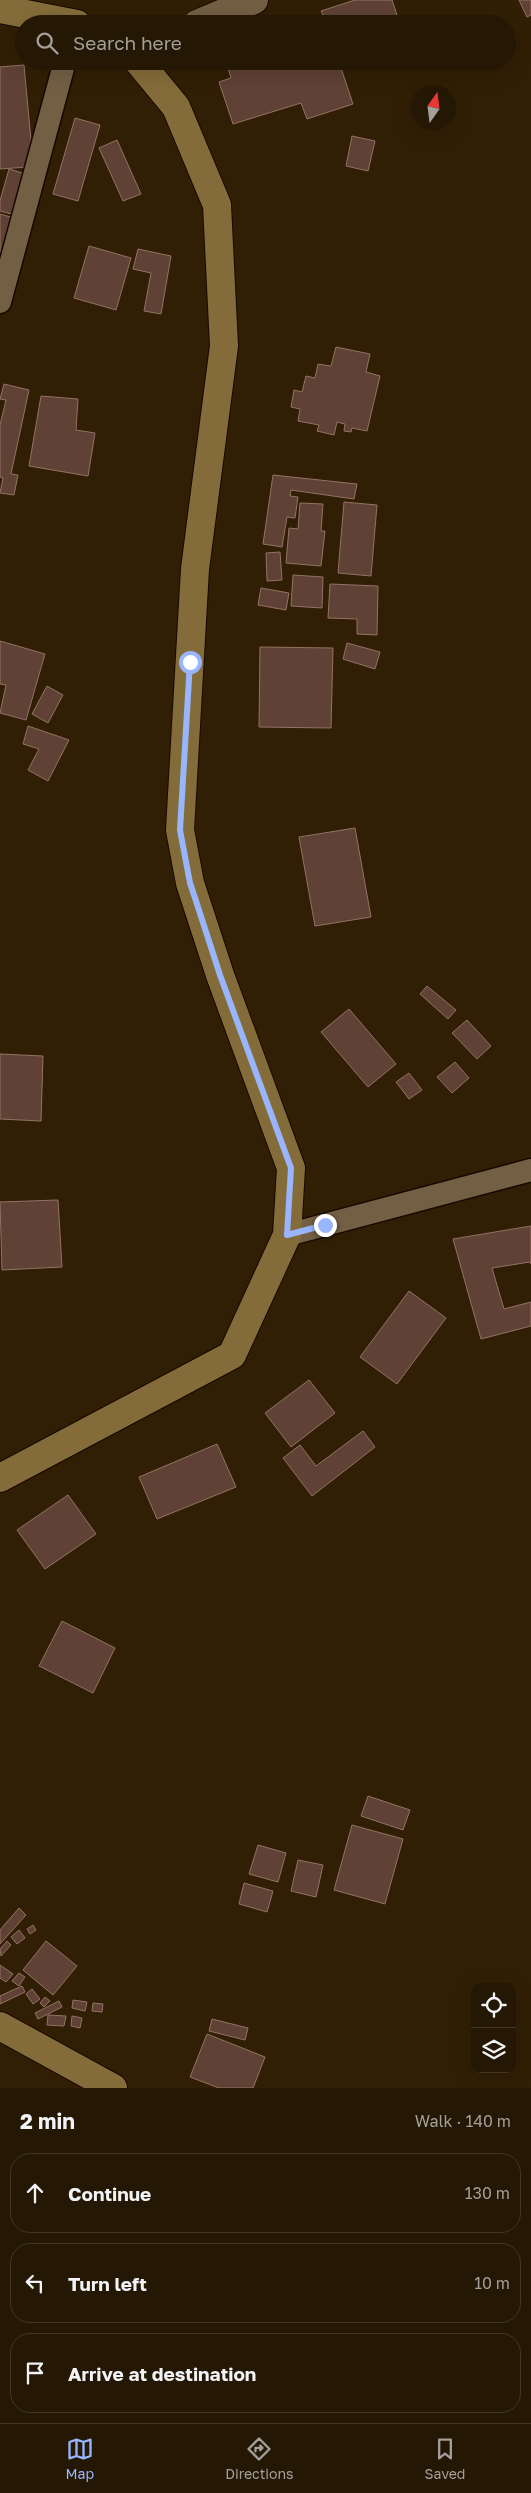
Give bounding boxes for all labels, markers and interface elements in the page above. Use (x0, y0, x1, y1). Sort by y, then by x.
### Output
search box (15, 15, 516, 70)
icon: search (33, 29, 61, 57)
text: Search here (73, 31, 182, 54)
north arrow (411, 85, 456, 130)
route start (179, 651, 202, 674)
route end (314, 1214, 337, 1237)
map controls (471, 1983, 516, 2073)
button: locate (471, 1983, 516, 2028)
button: layers (471, 2028, 516, 2073)
text: 2 min (20, 2108, 75, 2134)
text: Walk · 140 m (415, 2111, 511, 2131)
icon: ahead (21, 2179, 49, 2207)
text: Continue (68, 2182, 151, 2205)
text: 130 m (465, 2183, 510, 2203)
icon: left (21, 2269, 49, 2297)
text: Turn left (68, 2272, 147, 2295)
text: 10 m (474, 2273, 510, 2293)
icon: arrive (21, 2359, 49, 2387)
text: Arrive at destination (68, 2362, 256, 2385)
tab: Map (66, 2435, 94, 2482)
tab: Directions (225, 2435, 294, 2482)
tab: Saved (425, 2435, 465, 2482)

